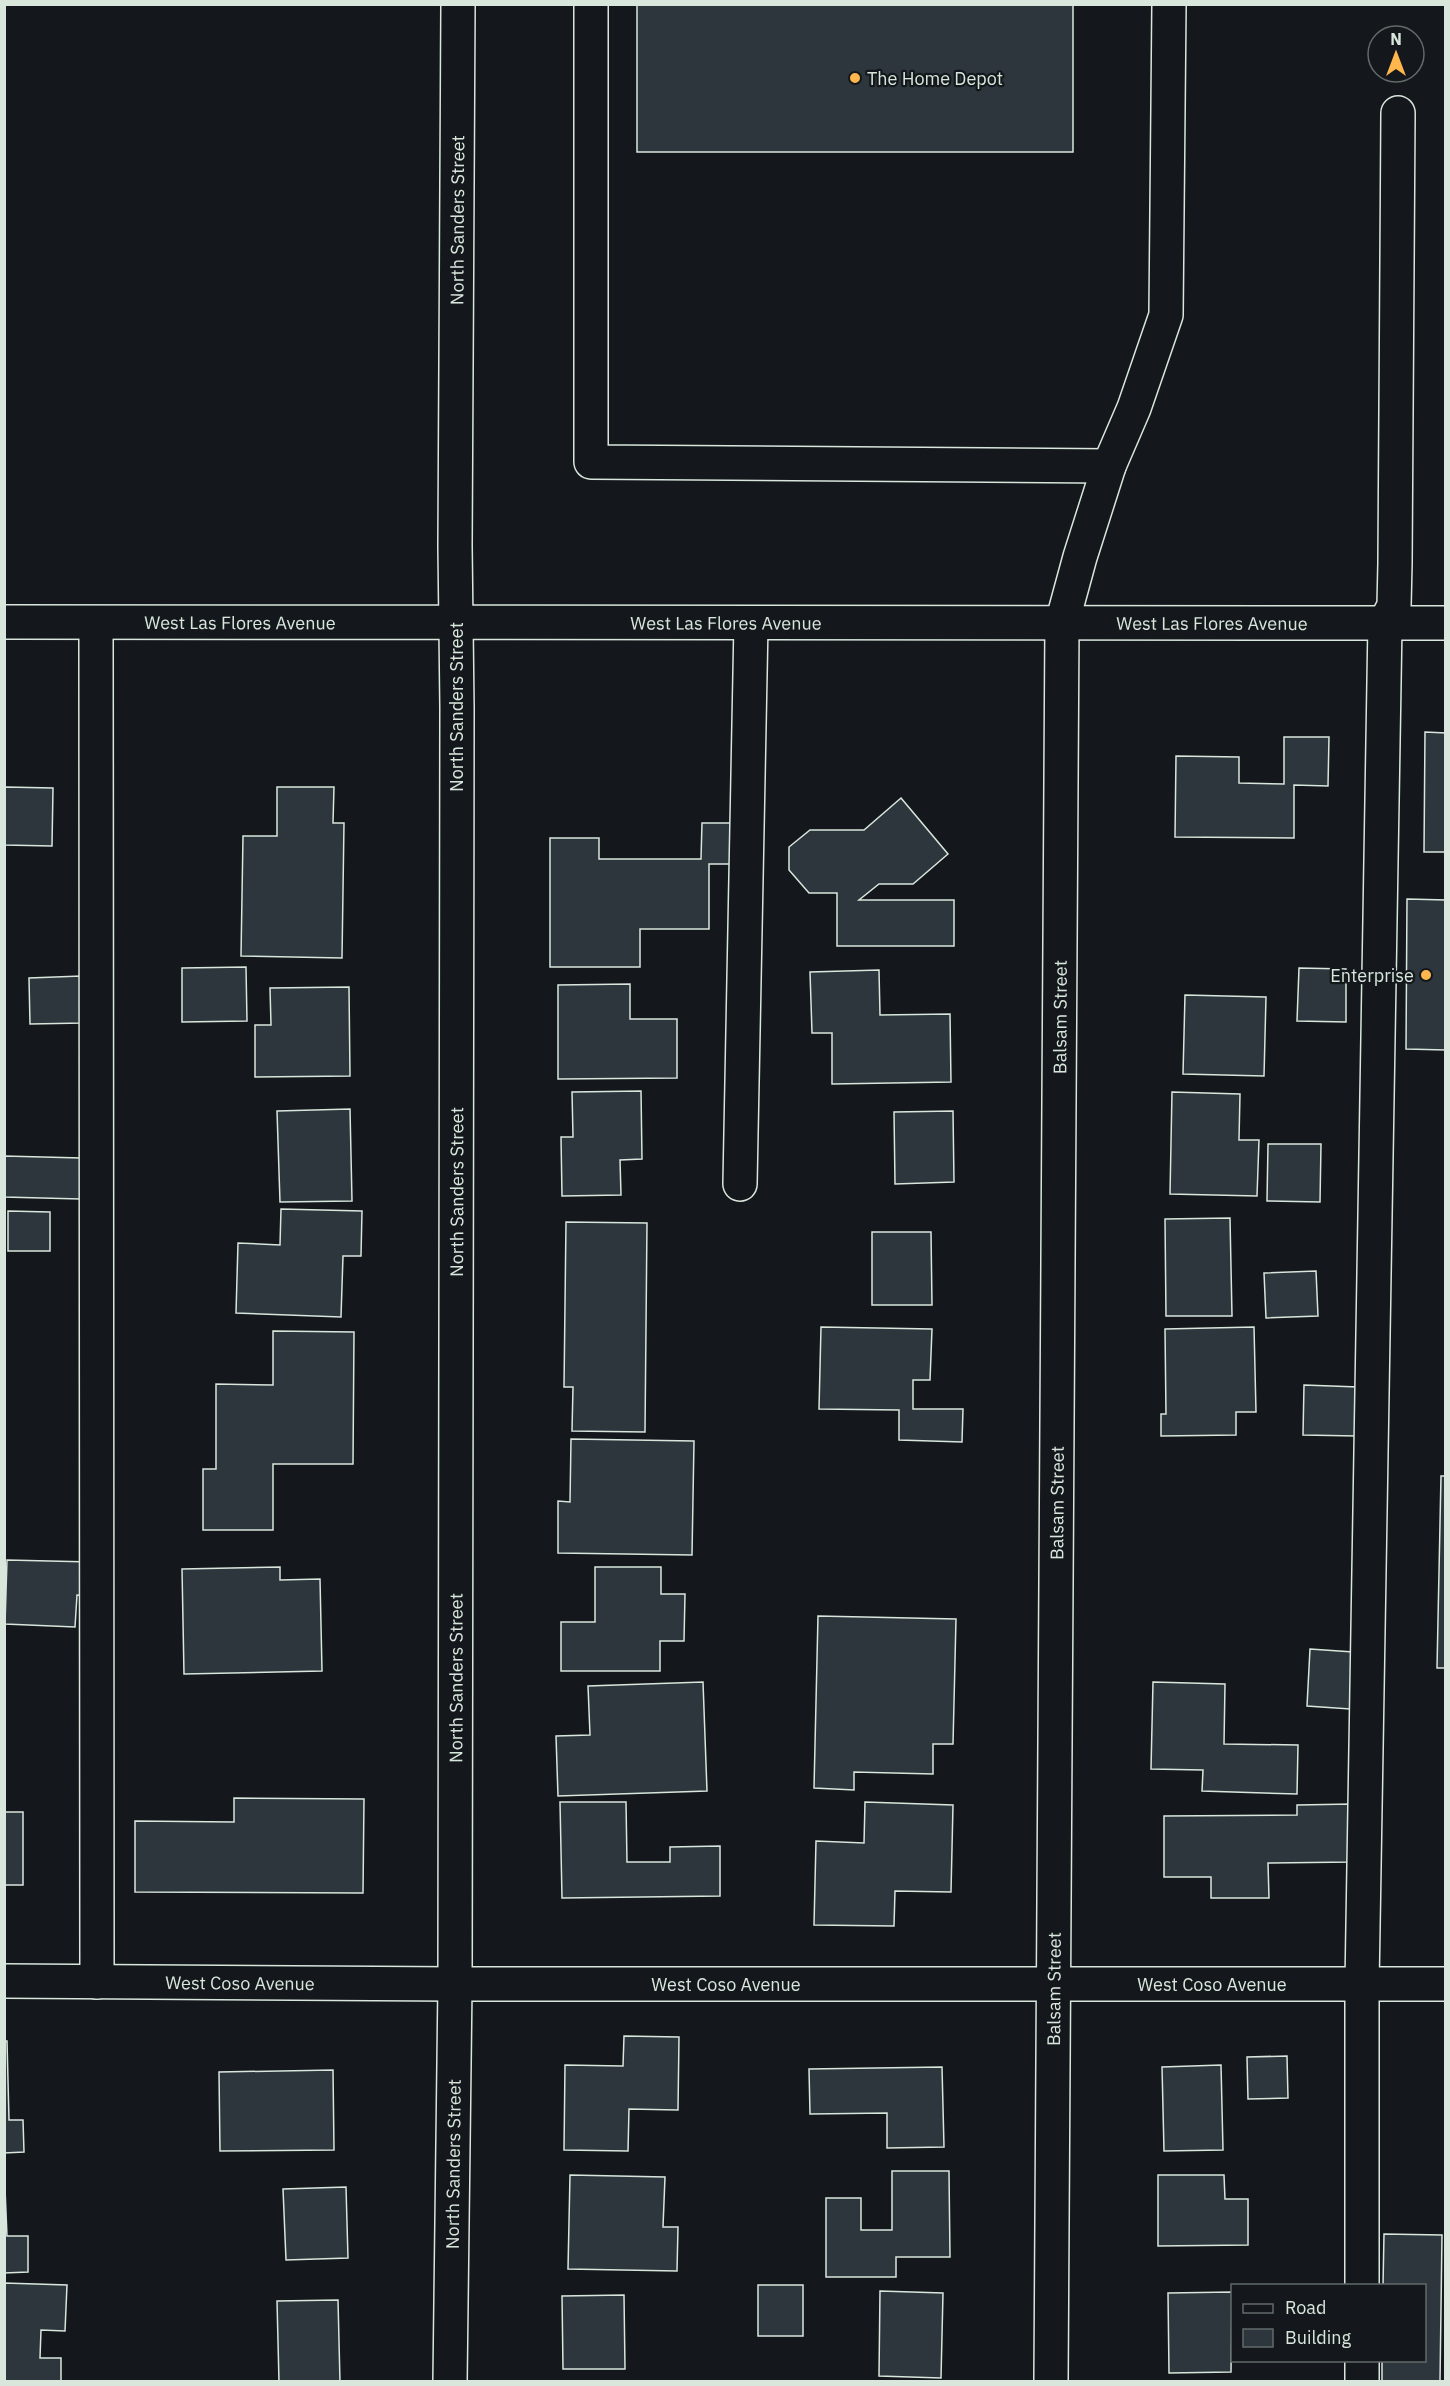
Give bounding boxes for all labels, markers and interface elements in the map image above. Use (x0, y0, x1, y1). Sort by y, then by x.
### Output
north arrow (1366, 24, 1426, 84)
text: N (1390, 29, 1402, 49)
place label: The Home Depot (867, 67, 1003, 90)
marker: The Home Depot (848, 71, 862, 85)
street label: North Sanders Street (445, 135, 469, 305)
street label: West Las Flores Avenue (144, 611, 336, 634)
street label: West Las Flores Avenue (630, 611, 822, 634)
street label: West Las Flores Avenue (1116, 611, 1308, 634)
street label: North Sanders Street (445, 622, 468, 792)
street label: Balsam Street (1048, 960, 1071, 1074)
place label: Enterprise (1330, 964, 1414, 987)
marker: Enterprise (1419, 968, 1433, 982)
street label: North Sanders Street (445, 1107, 468, 1277)
street label: Balsam Street (1045, 1446, 1068, 1560)
street label: North Sanders Street (444, 1593, 467, 1763)
street label: Balsam Street (1042, 1932, 1065, 2046)
street label: West Coso Avenue (165, 1971, 315, 1995)
street label: West Coso Avenue (651, 1973, 801, 1996)
street label: West Coso Avenue (1137, 1973, 1287, 1996)
street label: North Sanders Street (440, 2079, 465, 2249)
legend (1231, 2284, 1426, 2362)
text: Road (1285, 2296, 1326, 2319)
text: Building (1285, 2326, 1352, 2349)

